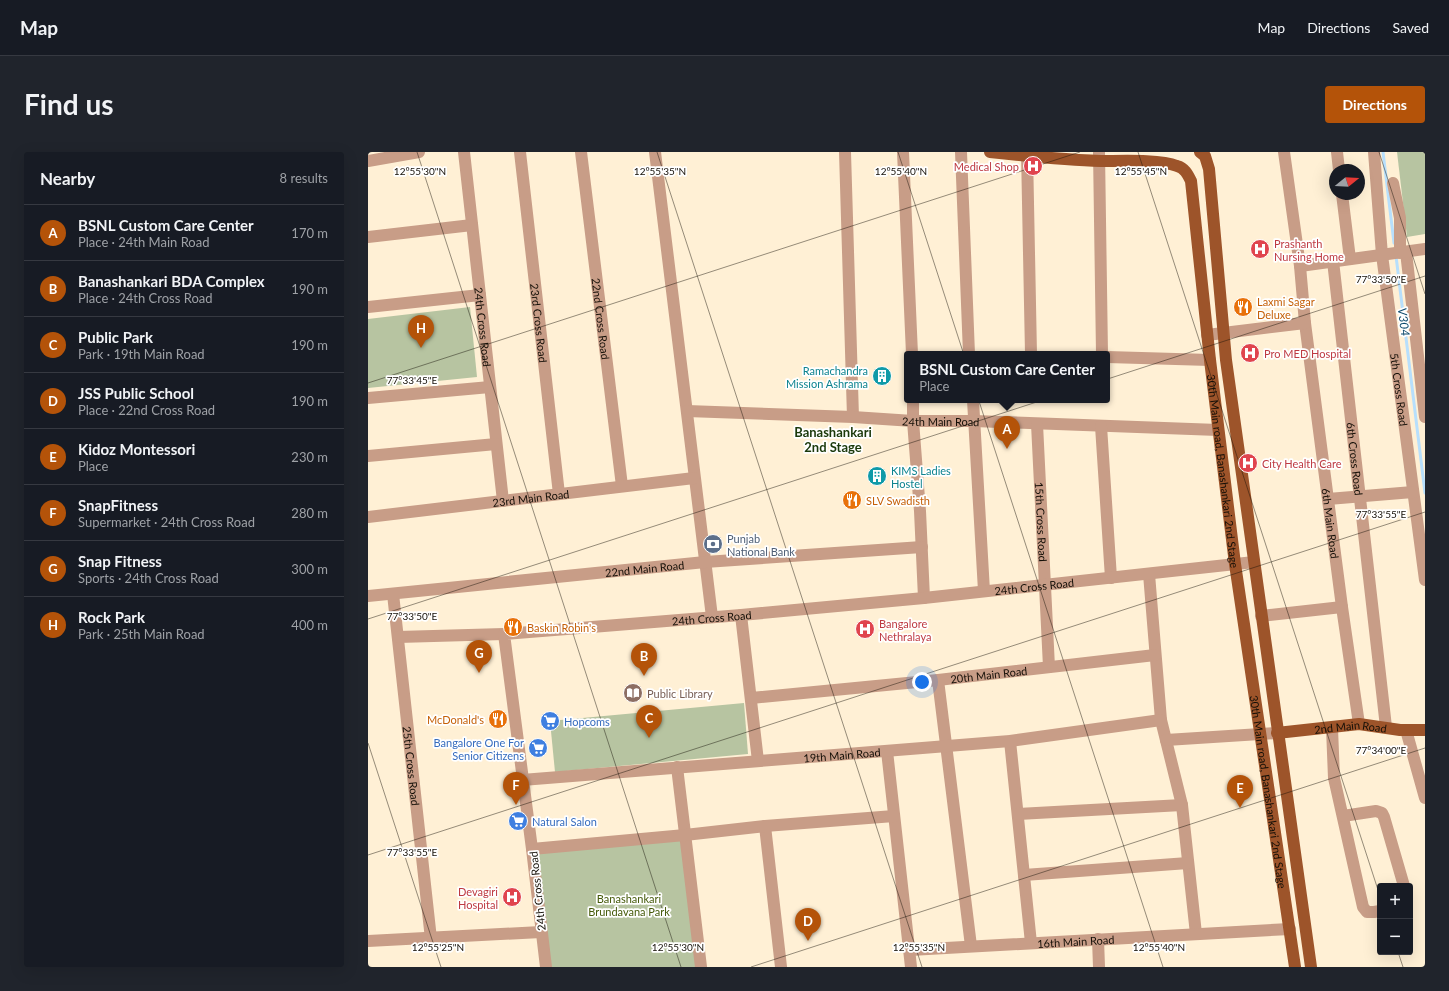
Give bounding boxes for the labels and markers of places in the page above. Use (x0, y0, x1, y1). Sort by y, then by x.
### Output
hospital icon: Medical Shop (1022, 155, 1044, 177)
place label: Medical Shop (954, 160, 1019, 173)
place label: Prashanth Nursing Home (1274, 237, 1344, 263)
hospital icon: Prashanth Nursing Home (1249, 238, 1271, 260)
place label: Laxmi Sagar Deluxe (1257, 295, 1315, 321)
restaurant icon: Laxmi Sagar Deluxe (1232, 296, 1254, 318)
pin: H (408, 315, 434, 348)
hospital icon: Pro MED Hospital (1239, 342, 1261, 364)
place label: Pro MED Hospital (1264, 347, 1351, 360)
place label: Ramachandra Mission Ashrama (786, 364, 868, 390)
building icon: Ramachandra Mission Ashrama (871, 365, 893, 387)
pin: A (994, 416, 1020, 449)
hospital icon: City Health Care (1237, 452, 1259, 474)
place label: City Health Care (1262, 457, 1342, 470)
place label: KIMS Ladies Hostel (891, 464, 951, 490)
building icon: KIMS Ladies Hostel (866, 465, 888, 487)
restaurant icon: SLV Swadisth (841, 489, 863, 511)
place label: SLV Swadisth (866, 494, 930, 507)
place label: Punjab National Bank (727, 532, 795, 558)
bank icon: Punjab National Bank (702, 533, 724, 555)
restaurant icon: Baskin Robin's (502, 616, 524, 638)
place label: Bangalore Nethralaya (879, 617, 931, 643)
hospital icon: Bangalore Nethralaya (854, 618, 876, 640)
place label: Baskin Robin's (527, 621, 596, 634)
pin: G (466, 640, 492, 673)
pin: B (631, 643, 657, 676)
library icon: Public Library (622, 682, 644, 704)
place label: Public Library (647, 687, 713, 700)
pin: C (636, 705, 662, 738)
restaurant icon: McDonald's (487, 708, 509, 730)
supermarket icon: Hopcoms (539, 710, 561, 732)
place label: McDonald's (427, 713, 484, 726)
place label: Hopcoms (564, 715, 610, 728)
place label: Bangalore One For Senior Citizens (434, 736, 524, 762)
supermarket icon: Bangalore One For Senior Citizens (527, 737, 549, 759)
pin: F (503, 772, 529, 805)
pin: E (1227, 775, 1253, 808)
supermarket icon: Natural Salon (507, 810, 529, 832)
place label: Natural Salon (532, 815, 597, 828)
place label: Devagiri Hospital (458, 885, 498, 911)
hospital icon: Devagiri Hospital (501, 886, 523, 908)
pin: D (795, 908, 821, 941)

